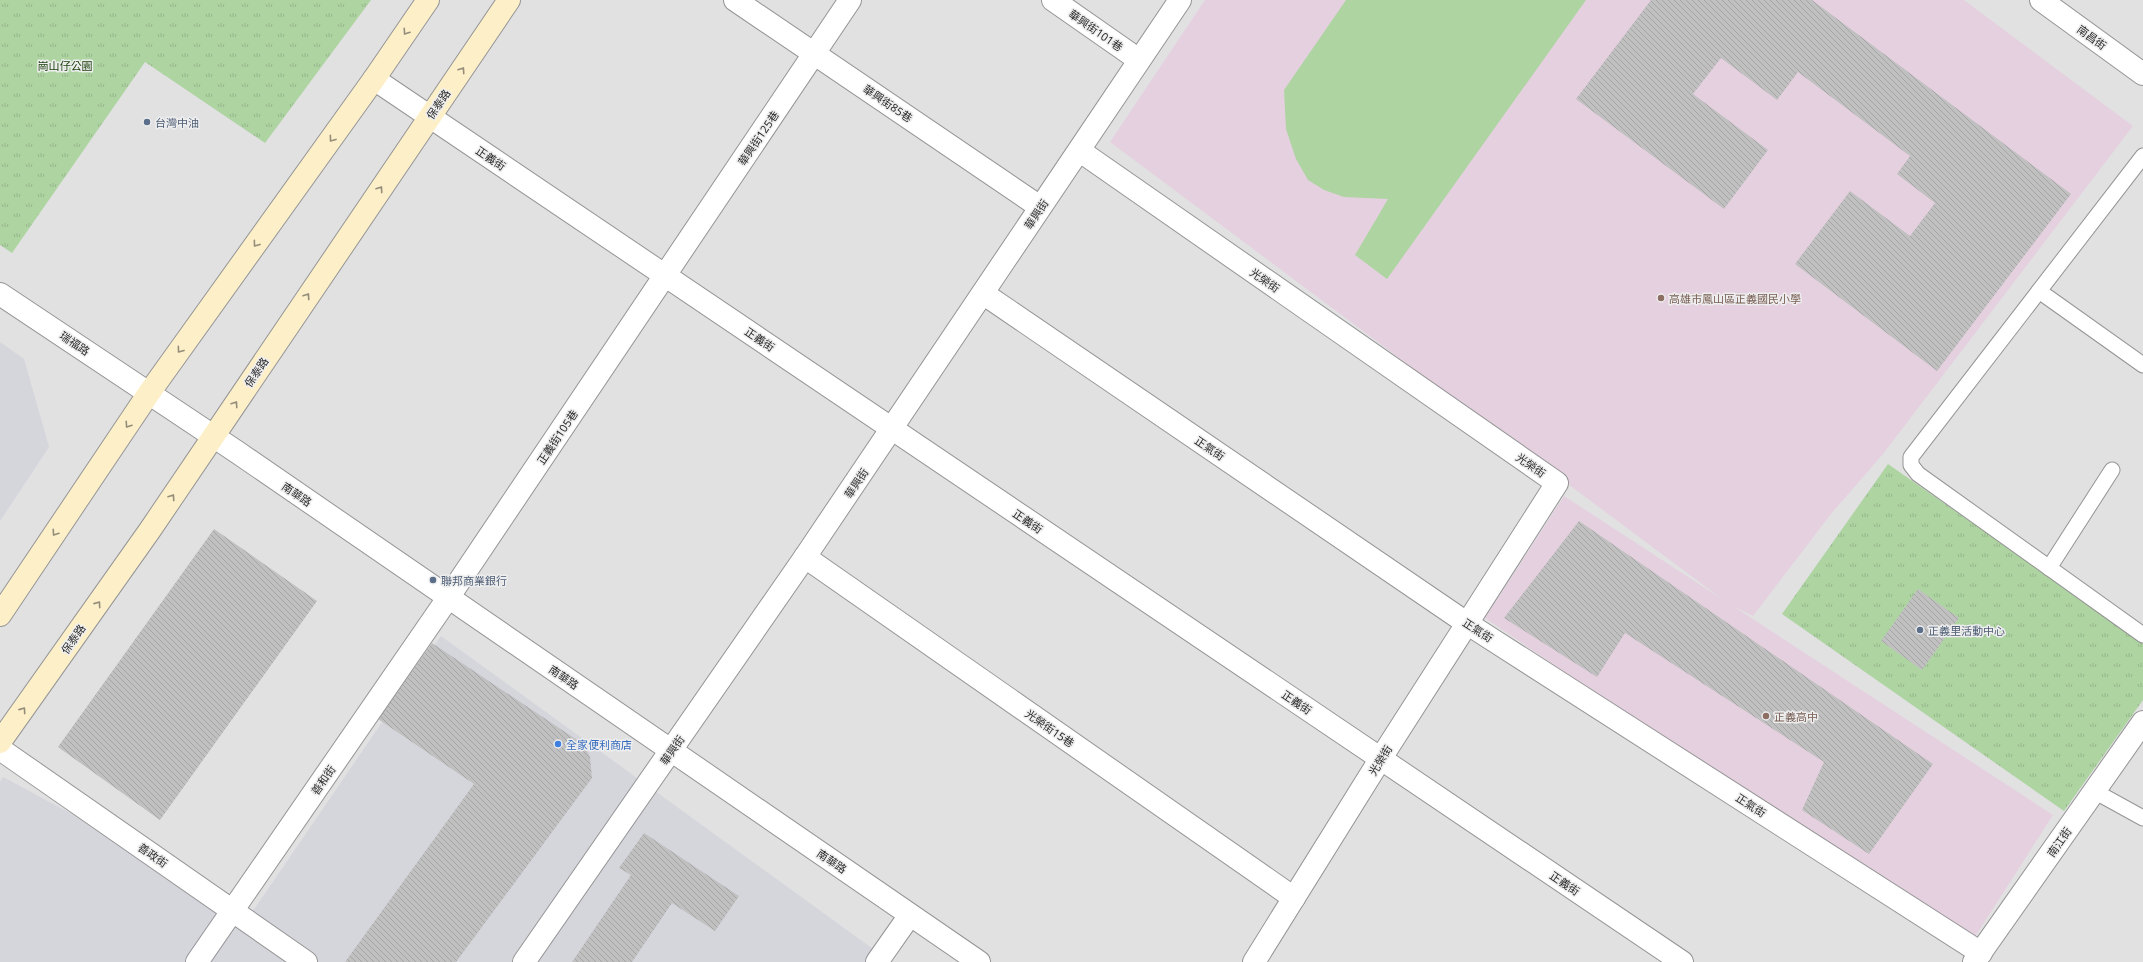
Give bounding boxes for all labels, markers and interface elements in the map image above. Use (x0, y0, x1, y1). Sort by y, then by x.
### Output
street label: 華興街101巷 (1066, 6, 1126, 54)
street label: 南昌街 (2074, 21, 2110, 53)
one-way arrow (403, 28, 411, 35)
park label: 崗山仔公園 (38, 58, 93, 73)
one-way arrow (457, 67, 464, 74)
street label: 華興街85巷 (860, 81, 916, 125)
street label: 保泰路 (423, 86, 453, 122)
street label: 華興街125巷 (734, 108, 782, 168)
place label: 台灣中油 (155, 115, 199, 130)
marker: 台灣中油 (142, 117, 152, 127)
one-way arrow (330, 134, 337, 141)
street label: 正義街 (473, 143, 509, 173)
one-way arrow (375, 186, 383, 193)
street label: 華興街 (1021, 196, 1051, 232)
one-way arrow (254, 240, 261, 247)
street label: 光榮街 (1247, 264, 1283, 296)
place label: 高雄市鳳山區正義國民小學 (1669, 291, 1801, 306)
marker: 高雄市鳳山區正義國民小學 (1656, 293, 1666, 303)
one-way arrow (303, 294, 310, 301)
street label: 正義街 (742, 324, 778, 354)
street label: 瑞福路 (57, 328, 93, 358)
one-way arrow (177, 346, 185, 353)
street label: 保泰路 (241, 354, 271, 390)
one-way arrow (230, 401, 238, 408)
street label: 正義街105巷 (533, 407, 581, 467)
one-way arrow (126, 421, 133, 428)
street label: 正氣街 (1192, 433, 1228, 463)
street label: 光榮街 (1513, 449, 1549, 481)
street label: 華興街 (841, 465, 871, 501)
street label: 南華路 (279, 479, 315, 509)
one-way arrow (167, 494, 175, 501)
street label: 正義街 (1010, 506, 1046, 536)
one-way arrow (53, 529, 60, 536)
place label: 聯邦商業銀行 (441, 573, 507, 588)
marker: 聯邦商業銀行 (428, 575, 438, 585)
one-way arrow (93, 601, 100, 608)
street label: 正氣街 (1460, 615, 1496, 645)
street label: 保泰路 (57, 621, 89, 657)
place label: 正義里活動中心 (1928, 623, 2005, 638)
marker: 正義里活動中心 (1915, 625, 1925, 635)
street label: 南華路 (546, 662, 582, 692)
street label: 正義街 (1279, 687, 1315, 717)
street label: 光榮街15巷 (1023, 706, 1077, 750)
one-way arrow (18, 707, 25, 714)
place label: 正義高中 (1774, 709, 1818, 724)
marker: 正義高中 (1761, 711, 1771, 721)
street label: 華興街 (656, 732, 688, 768)
place label: 全家便利商店 (566, 737, 632, 752)
marker: 全家便利商店 (553, 739, 563, 749)
street label: 光榮街 (1365, 742, 1395, 778)
street label: 善和街 (307, 762, 339, 798)
street label: 正氣街 (1733, 790, 1769, 820)
street label: 南江街 (2043, 824, 2075, 860)
street label: 善政街 (135, 839, 171, 871)
street label: 南華路 (814, 846, 850, 876)
street label: 正義街 (1547, 868, 1583, 898)

